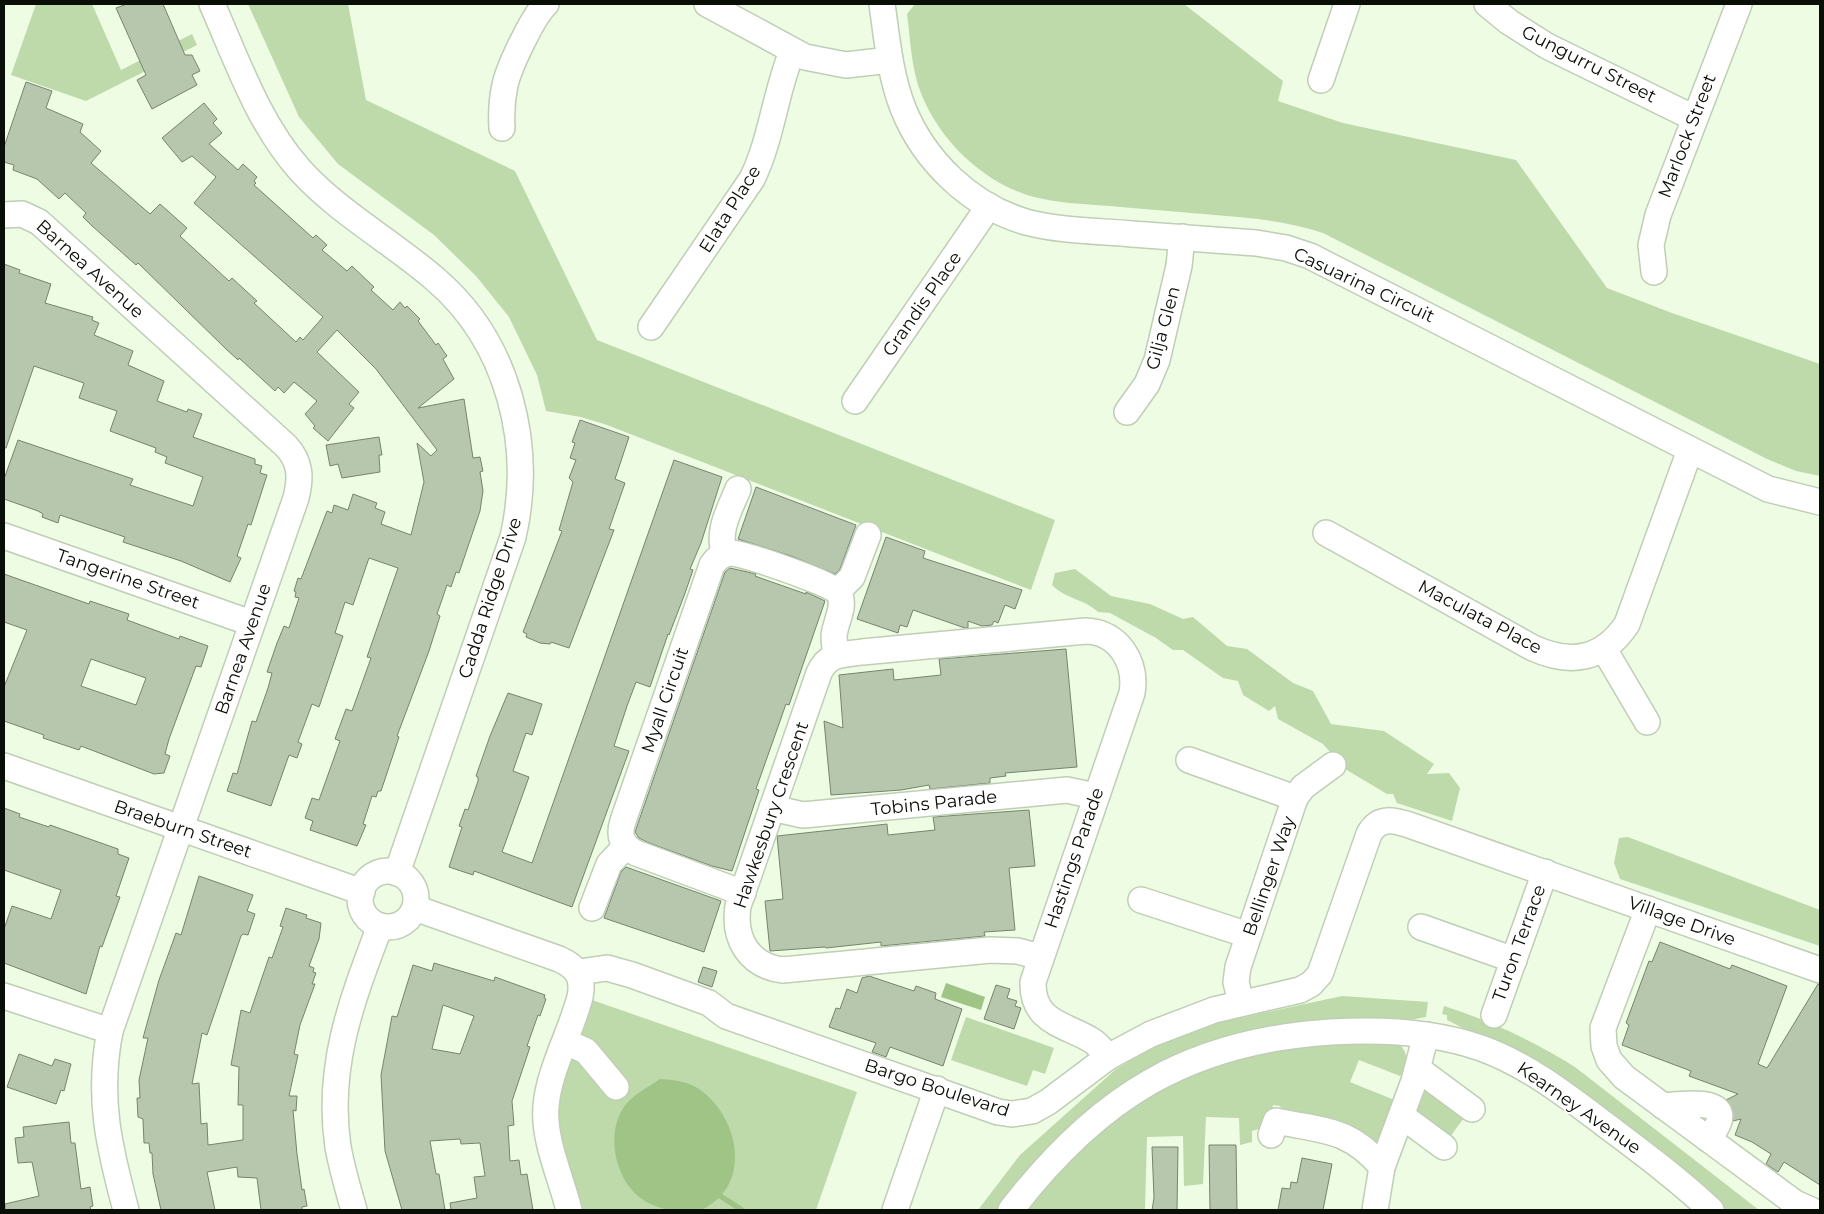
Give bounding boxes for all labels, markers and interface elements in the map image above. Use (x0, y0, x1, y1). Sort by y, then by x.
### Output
street label: Gungurru Street (1518, 21, 1660, 107)
street label: Marlock Street (1653, 71, 1721, 201)
street label: Elata Place (694, 161, 766, 257)
street label: Barnea Avenue (32, 215, 148, 323)
street label: Casuarina Circuit (1290, 243, 1438, 327)
street label: Grandis Place (878, 247, 966, 361)
street label: Gilja Glen (1141, 284, 1185, 372)
street label: Cadda Ridge Drive (454, 515, 526, 681)
street label: Tangerine Street (54, 544, 202, 614)
street label: Maculata Place (1414, 575, 1546, 659)
street label: Barnea Avenue (210, 580, 276, 717)
street label: Myall Circuit (637, 644, 693, 756)
street label: Hawkesbury Crescent (729, 718, 813, 912)
street label: Tobins Parade (870, 785, 998, 821)
street label: Hastings Parade (1040, 785, 1108, 931)
street label: Braeburn Street (111, 795, 255, 863)
street label: Bellinger Way (1238, 813, 1300, 939)
street label: Turon Terrace (1488, 882, 1550, 1004)
street label: Village Drive (1625, 891, 1739, 951)
street label: Bargo Boulevard (862, 1054, 1012, 1122)
street label: Kearney Avenue (1513, 1057, 1645, 1159)

